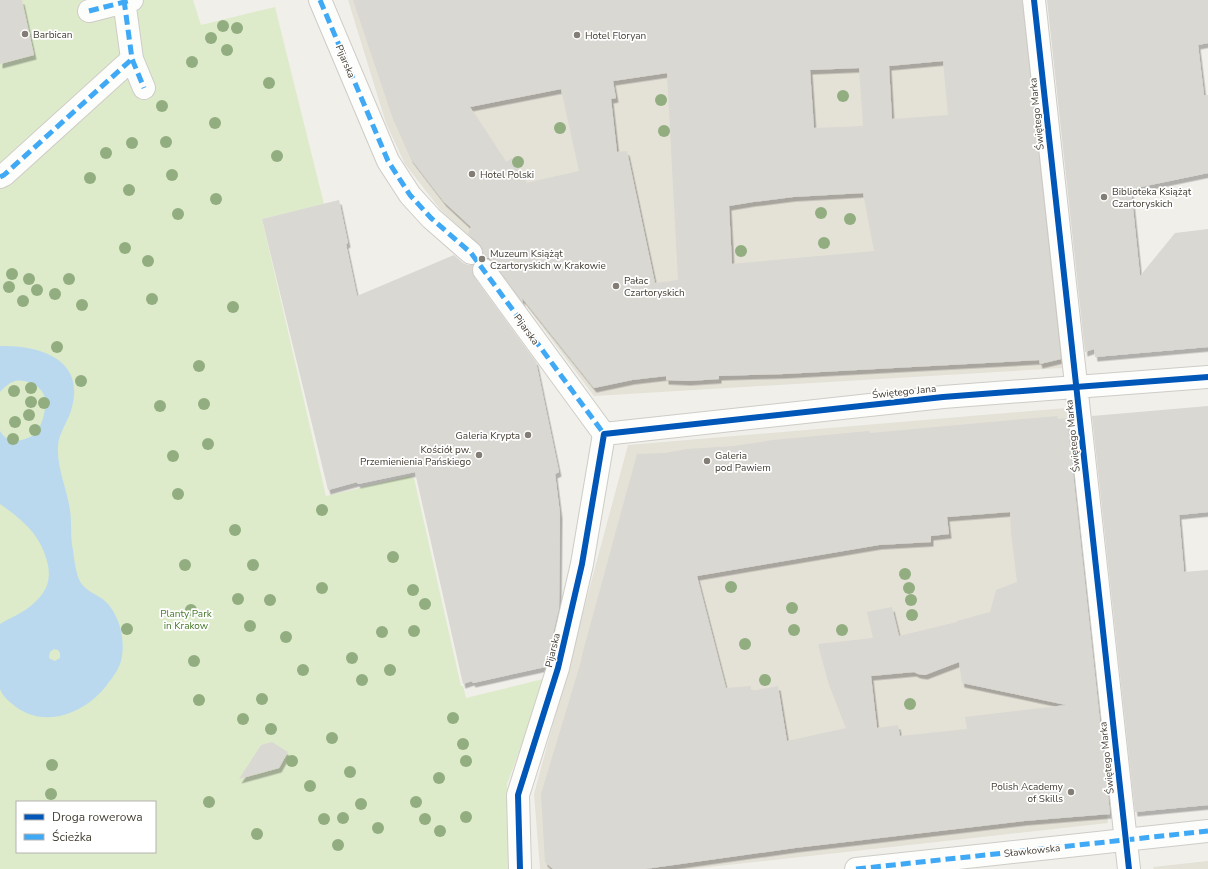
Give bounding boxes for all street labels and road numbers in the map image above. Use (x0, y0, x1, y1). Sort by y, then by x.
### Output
street label: Pijarska (332, 43, 358, 80)
street label: Świętego Marka (1026, 77, 1048, 151)
street label: Pijarska (510, 311, 542, 348)
street label: Świętego Jana (871, 382, 937, 402)
street label: Świętego Marka (1062, 399, 1084, 473)
street label: Pijarska (542, 632, 564, 669)
street label: Świętego Marka (1096, 721, 1118, 795)
street label: Sławkowska (1003, 841, 1061, 861)

